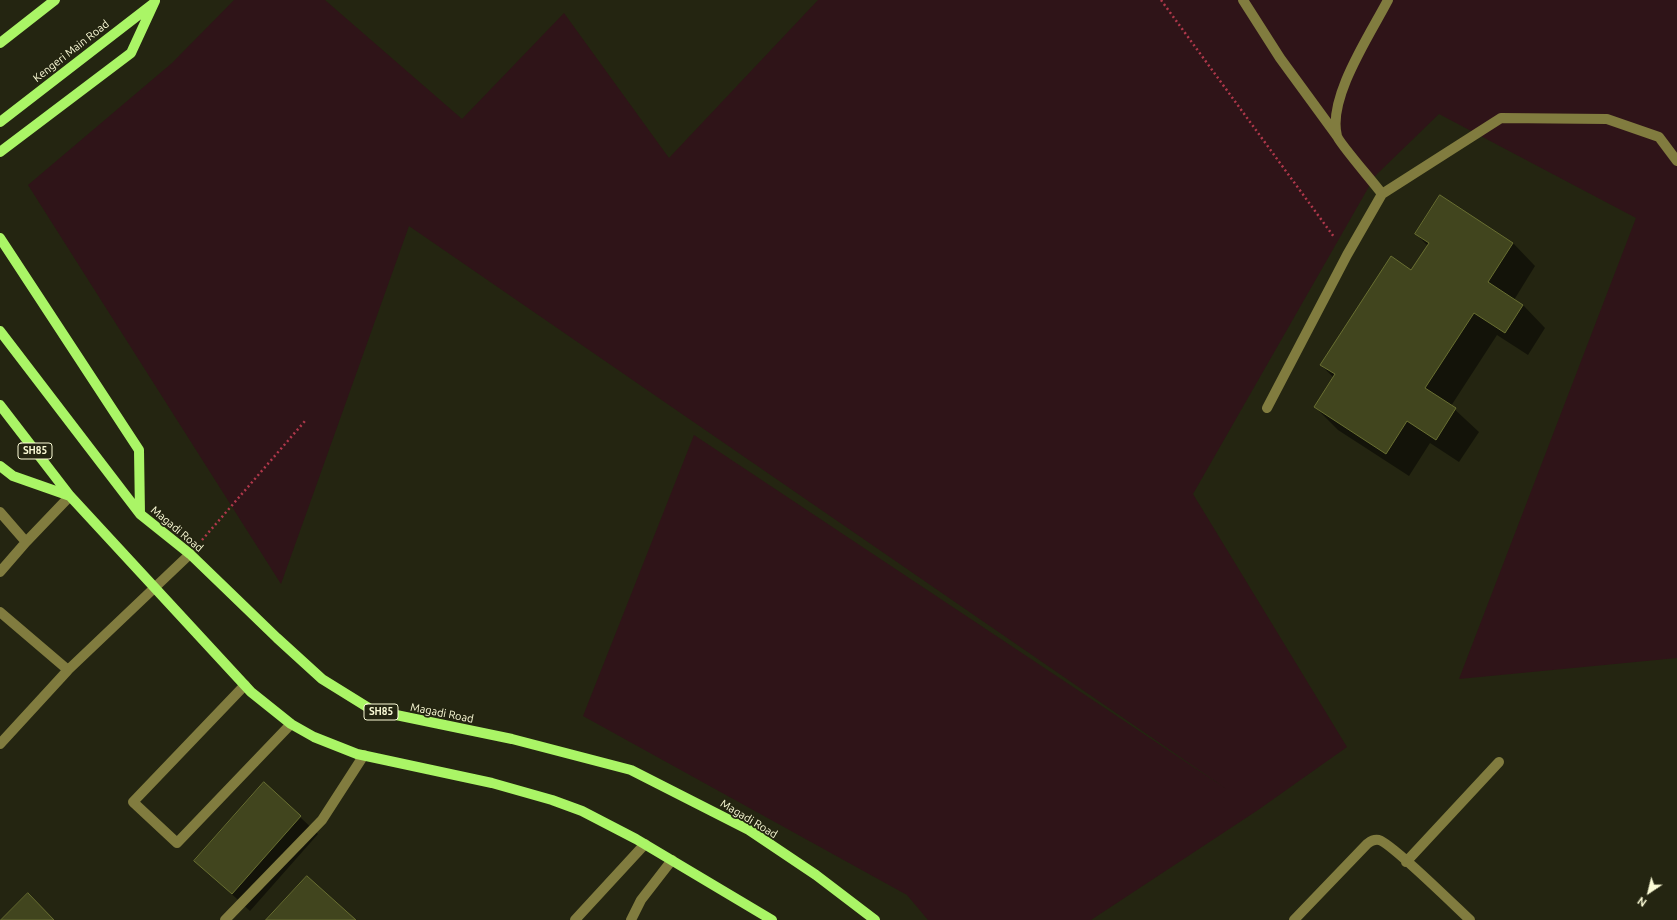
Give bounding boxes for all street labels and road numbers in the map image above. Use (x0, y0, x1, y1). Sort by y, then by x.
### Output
street label: Kengeri Main Road (30, 17, 112, 85)
road number: SH85 (18, 443, 52, 459)
street label: Magadi Road (148, 503, 206, 555)
street label: Magadi Road (409, 700, 475, 726)
road number: SH85 (364, 704, 398, 720)
street label: Magadi Road (718, 797, 780, 841)

